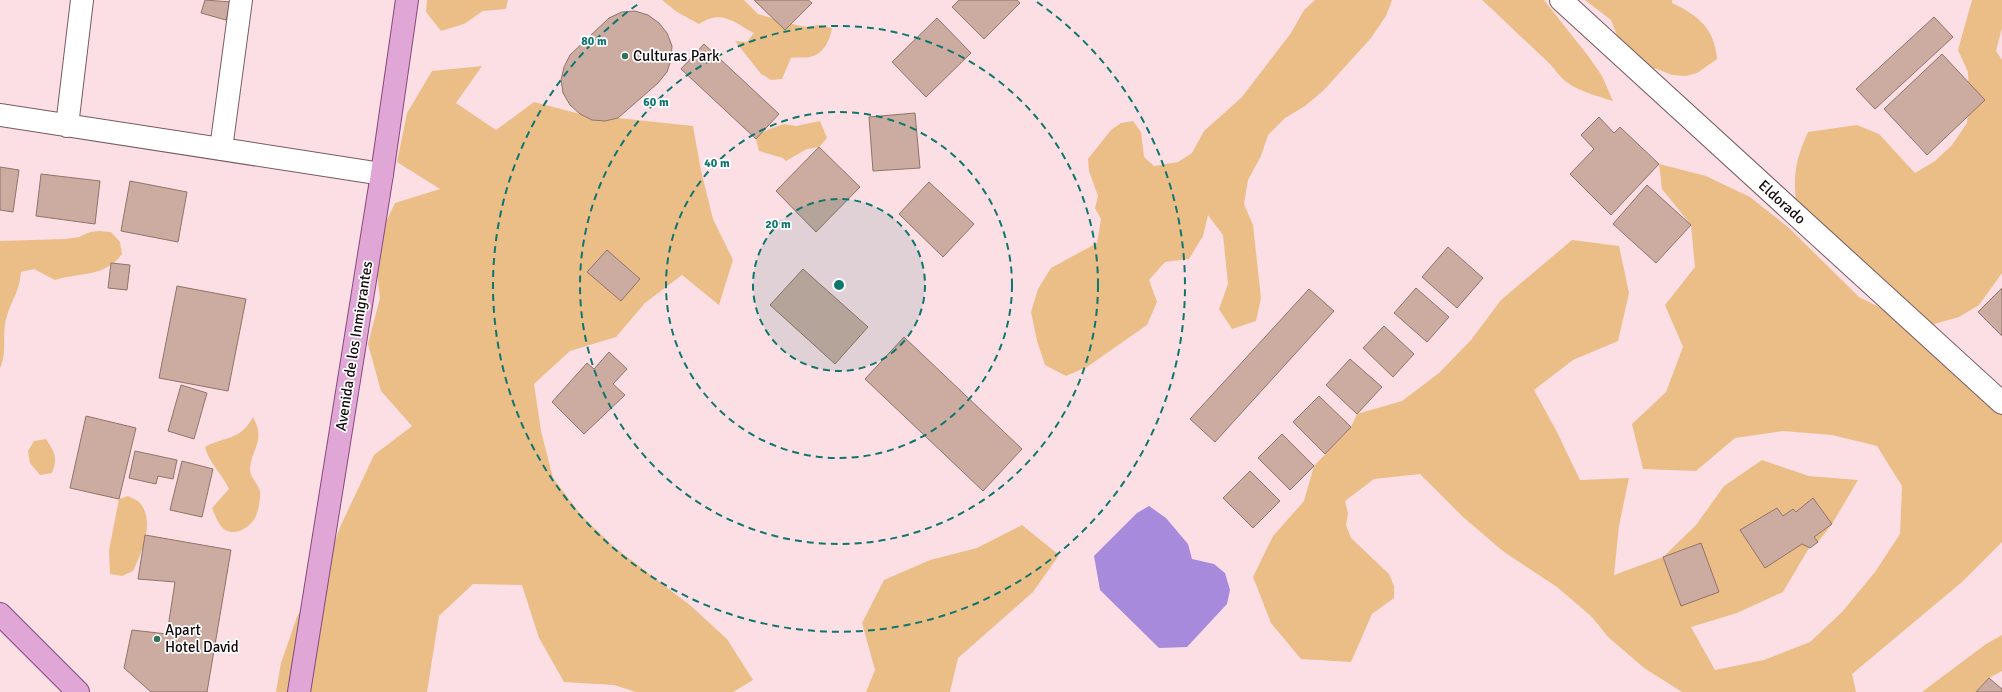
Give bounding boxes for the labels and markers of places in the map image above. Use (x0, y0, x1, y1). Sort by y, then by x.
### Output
place label: Culturas Park (633, 47, 720, 65)
marker: Culturas Park (620, 51, 630, 61)
centre of rings (832, 278, 846, 292)
place label: Apart Hotel David (165, 621, 239, 656)
marker: Apart Hotel David (152, 634, 162, 644)

